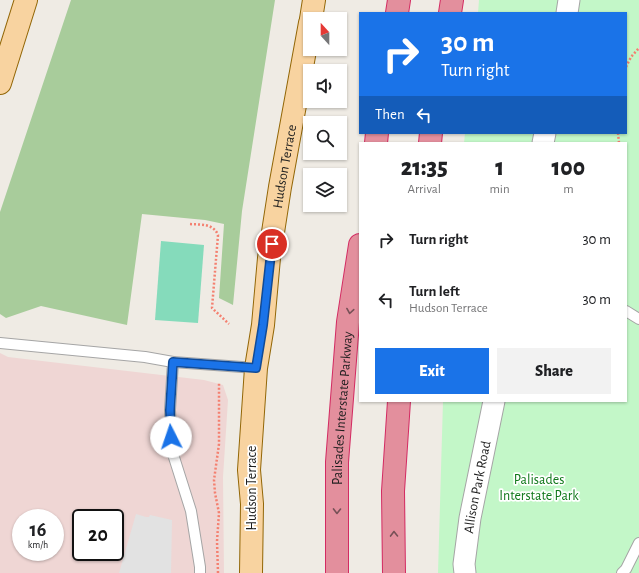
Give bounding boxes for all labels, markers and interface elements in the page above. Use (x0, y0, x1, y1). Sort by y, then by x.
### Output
north arrow (303, 12, 347, 56)
map controls (303, 12, 347, 212)
icon: right (375, 28, 427, 80)
text: 30 m (441, 29, 494, 57)
text: Turn right (441, 62, 510, 80)
button: sound (303, 64, 347, 108)
icon: left (413, 104, 435, 126)
text: Then (375, 107, 405, 122)
button: search (303, 116, 347, 160)
street label: Hudson Terrace (271, 124, 299, 210)
text: 21:35 (401, 156, 448, 180)
text: 1 (495, 156, 504, 180)
text: 100 (551, 156, 585, 180)
button: layers (303, 168, 347, 212)
text: Arrival (408, 183, 441, 196)
text: min (489, 183, 510, 196)
text: m (563, 183, 574, 196)
pin (255, 227, 289, 261)
icon: right (375, 229, 397, 251)
text: Turn right (409, 232, 468, 247)
text: 30 m (582, 232, 611, 247)
icon: arrive (261, 233, 283, 255)
text: Turn left (409, 284, 460, 299)
icon: left (375, 289, 397, 311)
text: 30 m (582, 292, 611, 307)
text: Hudson Terrace (409, 302, 488, 315)
one-way arrow (346, 308, 355, 314)
street label: Palisades Interstate Parkway (331, 331, 355, 485)
button: Exit (375, 348, 489, 394)
button: Share (497, 348, 611, 394)
position arrow (150, 416, 192, 458)
street label: Allison Park Road (462, 440, 494, 534)
street label: Hudson Terrace (245, 446, 259, 530)
park label: Palisades Interstate Park (499, 473, 579, 503)
one-way arrow (333, 508, 341, 514)
speed limit sign: 20 (72, 509, 124, 561)
text: 16 (30, 520, 46, 540)
one-way arrow (389, 531, 398, 537)
text: km/h (28, 540, 48, 550)

